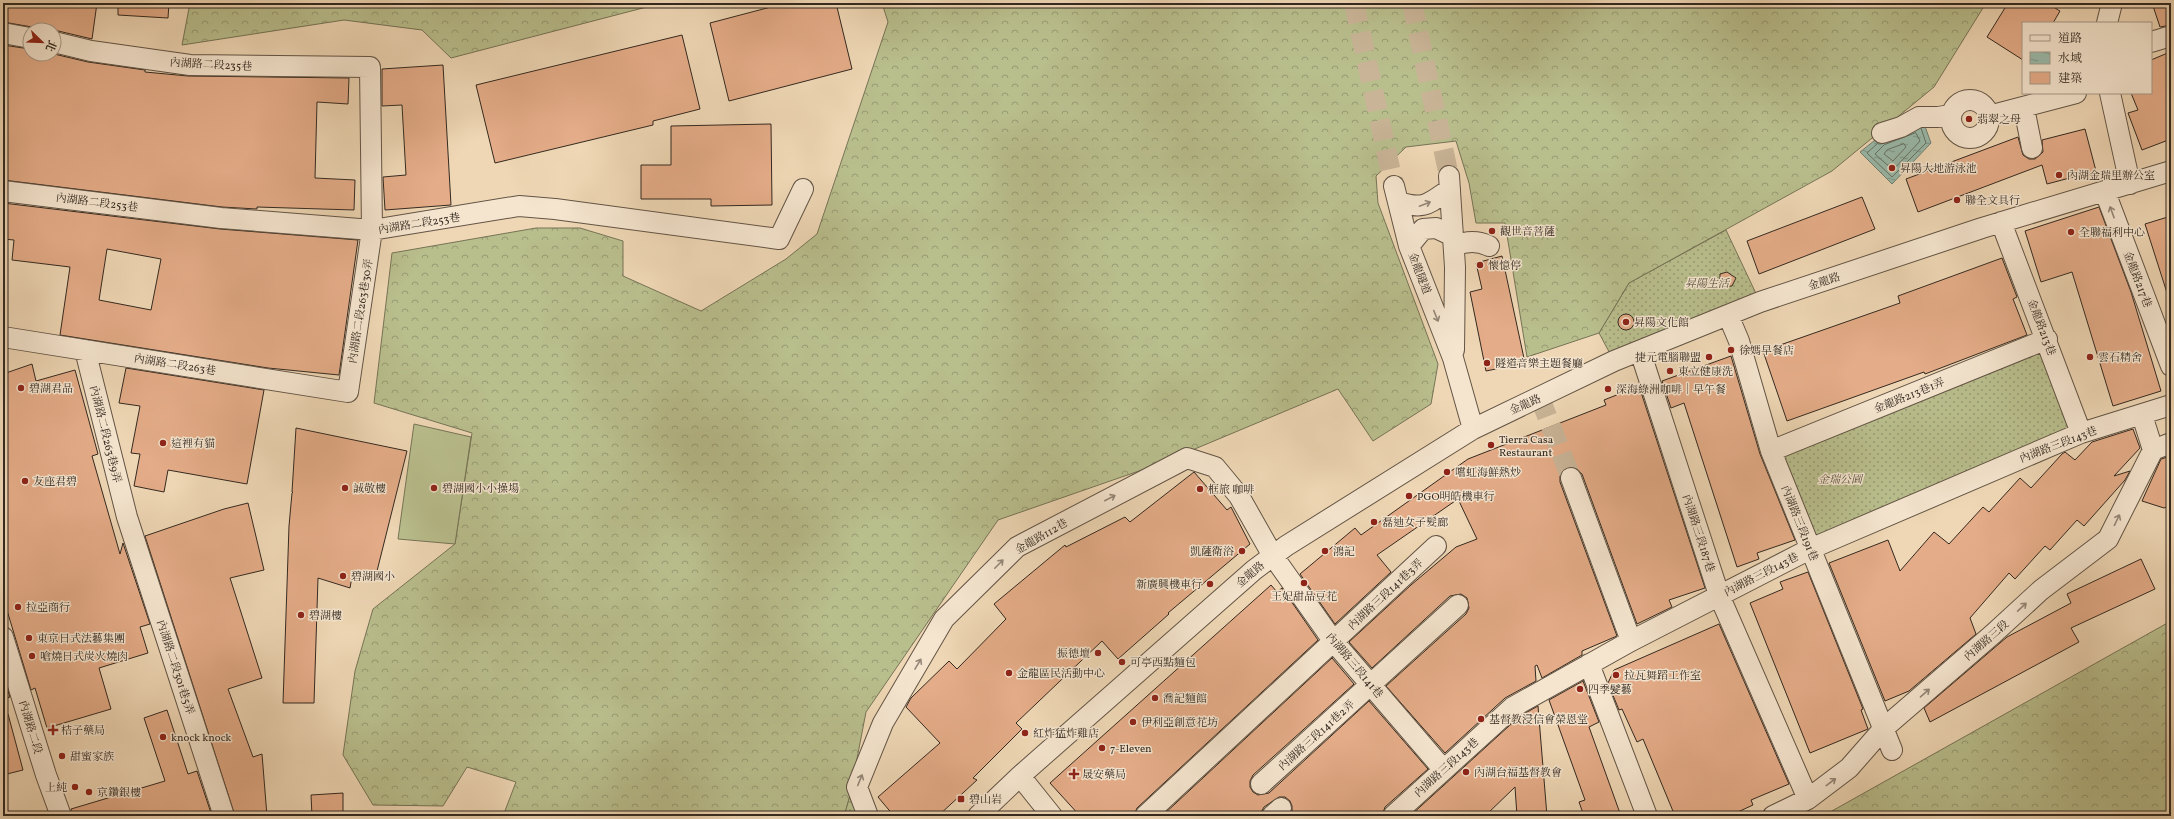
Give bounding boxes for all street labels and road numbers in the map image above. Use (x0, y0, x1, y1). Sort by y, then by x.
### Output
street label: 內湖路二段235巷 (169, 56, 253, 75)
street label: 內湖路二段253巷 (55, 191, 139, 216)
street label: 內湖路二段253巷 (377, 211, 461, 238)
street label: 金龍路217巷 (2119, 249, 2154, 310)
street label: 金龍隧道 (1404, 250, 1433, 297)
street label: 內湖路二段263巷30弄 (346, 258, 377, 365)
street label: 金龍路 (1806, 270, 1842, 295)
street label: 金龍路213巷 (2023, 297, 2058, 358)
street label: 內湖路二段263巷 (133, 352, 217, 379)
street label: 金龍路213巷1弄 (1872, 375, 1947, 417)
street label: 內湖路二段263巷9弄 (85, 384, 124, 485)
street label: 金龍路 (1507, 392, 1544, 419)
street label: 內湖路三段143巷 (2018, 424, 2100, 467)
street label: 內湖路三段191巷 (1777, 484, 1821, 564)
street label: 內湖路三段187巷 (1678, 493, 1717, 574)
street label: 金龍路112巷 (1013, 516, 1071, 558)
street label: 內湖路三段143巷 (1722, 550, 1802, 601)
street label: 內湖路三段141巷3弄 (1345, 556, 1427, 634)
street label: 金龍路 (1234, 559, 1268, 592)
street label: 內湖路三段 (1961, 617, 2013, 665)
street label: 內湖路二段301巷5弄 (152, 618, 197, 717)
street label: 內湖路三段141巷 (1322, 630, 1386, 702)
street label: 內湖路三段141巷2弄 (1276, 698, 1358, 774)
street label: 內湖路二段 (14, 699, 45, 756)
street label: 內湖路三段143巷 (1411, 735, 1483, 801)

